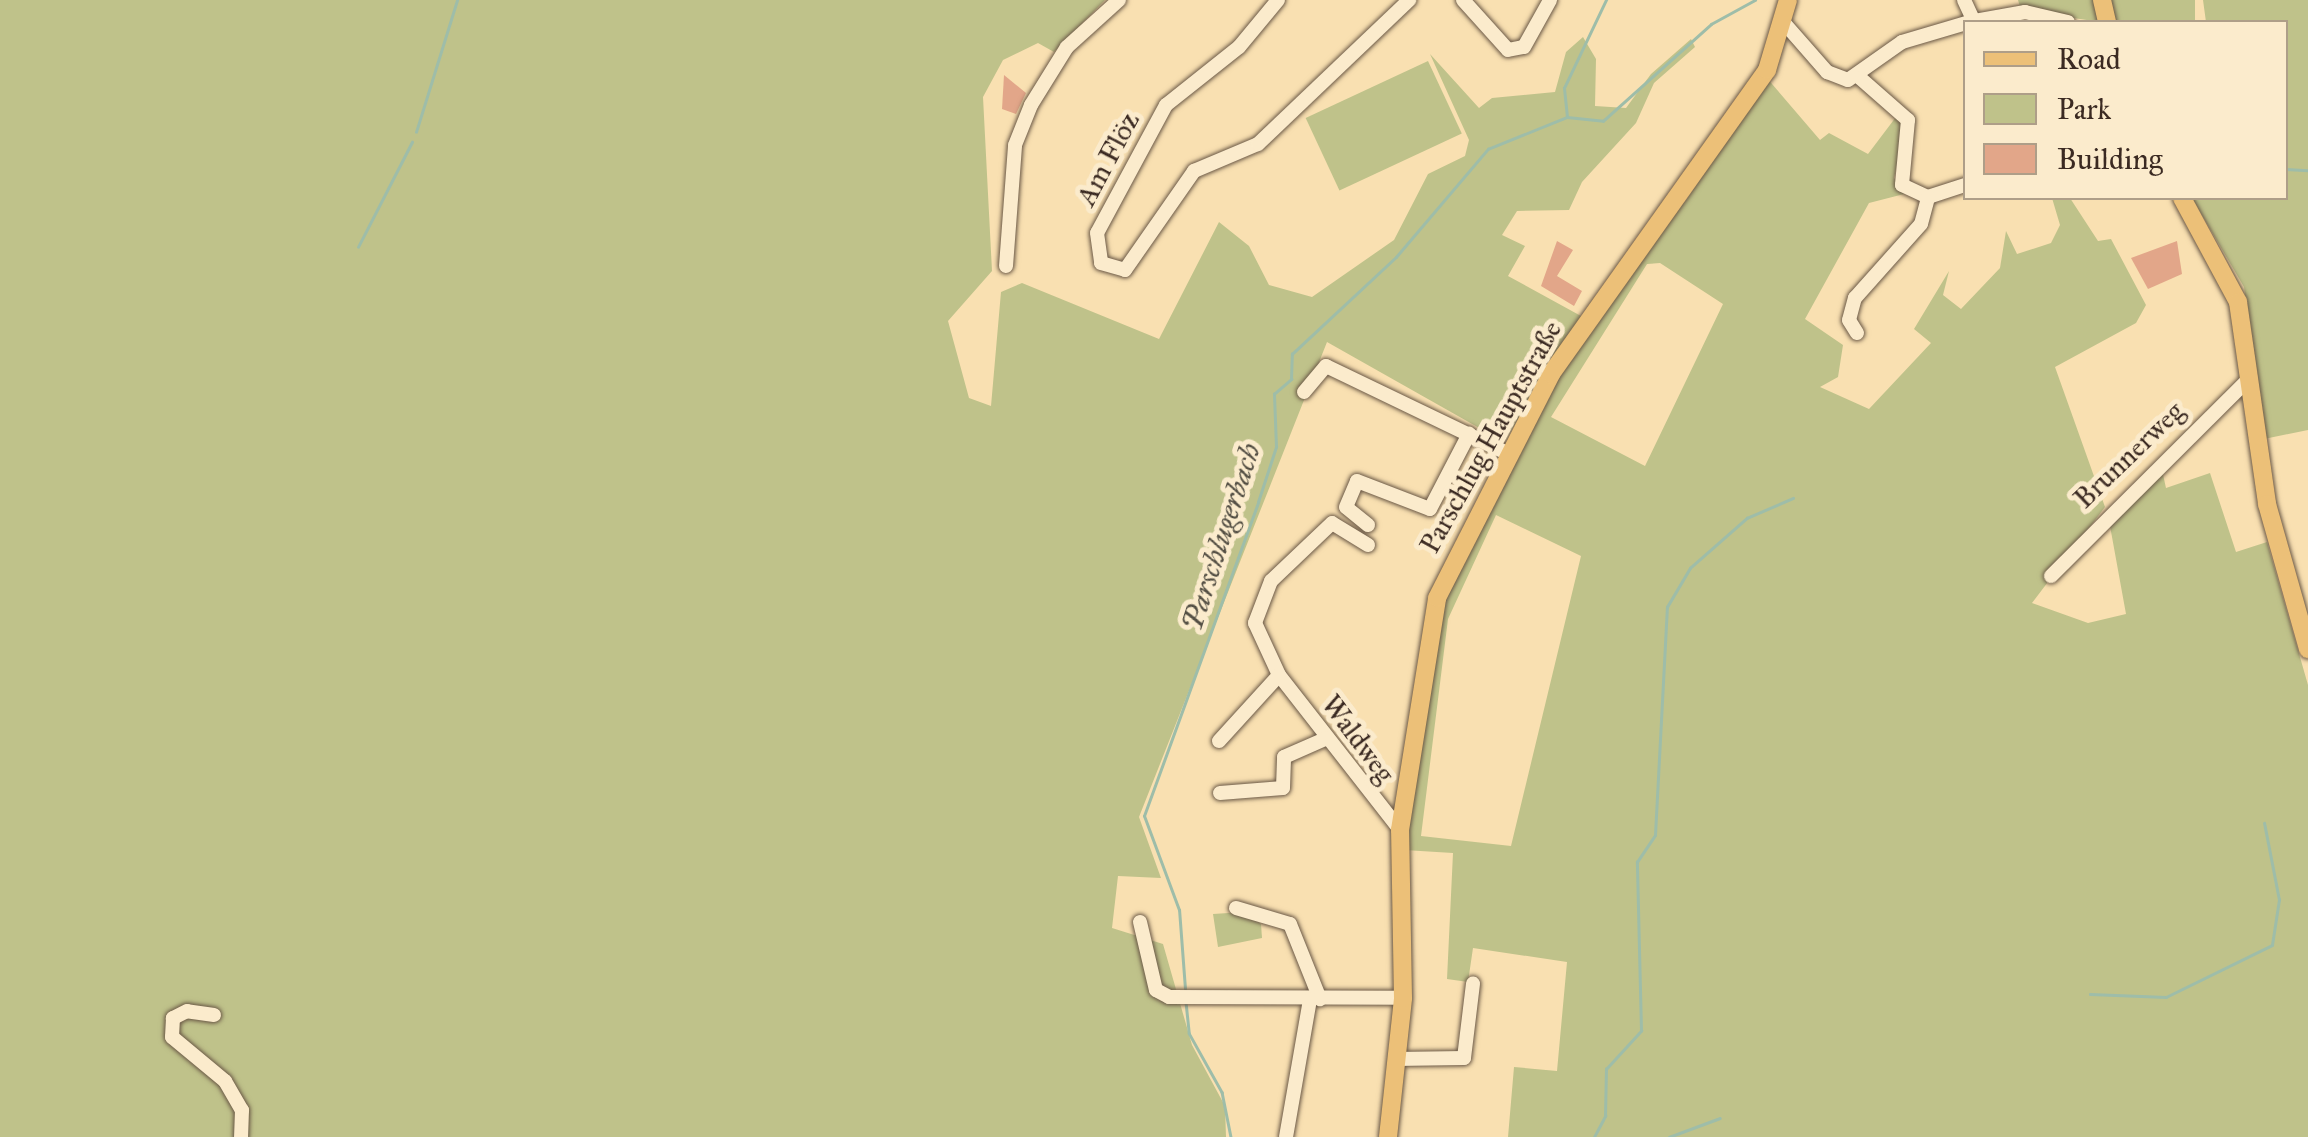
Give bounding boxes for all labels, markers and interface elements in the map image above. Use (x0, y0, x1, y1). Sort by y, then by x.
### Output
legend (1963, 20, 2288, 200)
text: Road (2057, 41, 2121, 77)
text: Park (2057, 91, 2111, 127)
street label: Am Flöz (1069, 106, 1147, 212)
text: Building (2057, 141, 2163, 177)
street label: Parschlug Hauptstraße (1413, 315, 1569, 559)
street label: Brunnerweg (2067, 394, 2191, 516)
water label: Parschlugerbach (1174, 439, 1268, 635)
street label: Waldweg (1314, 688, 1402, 790)

